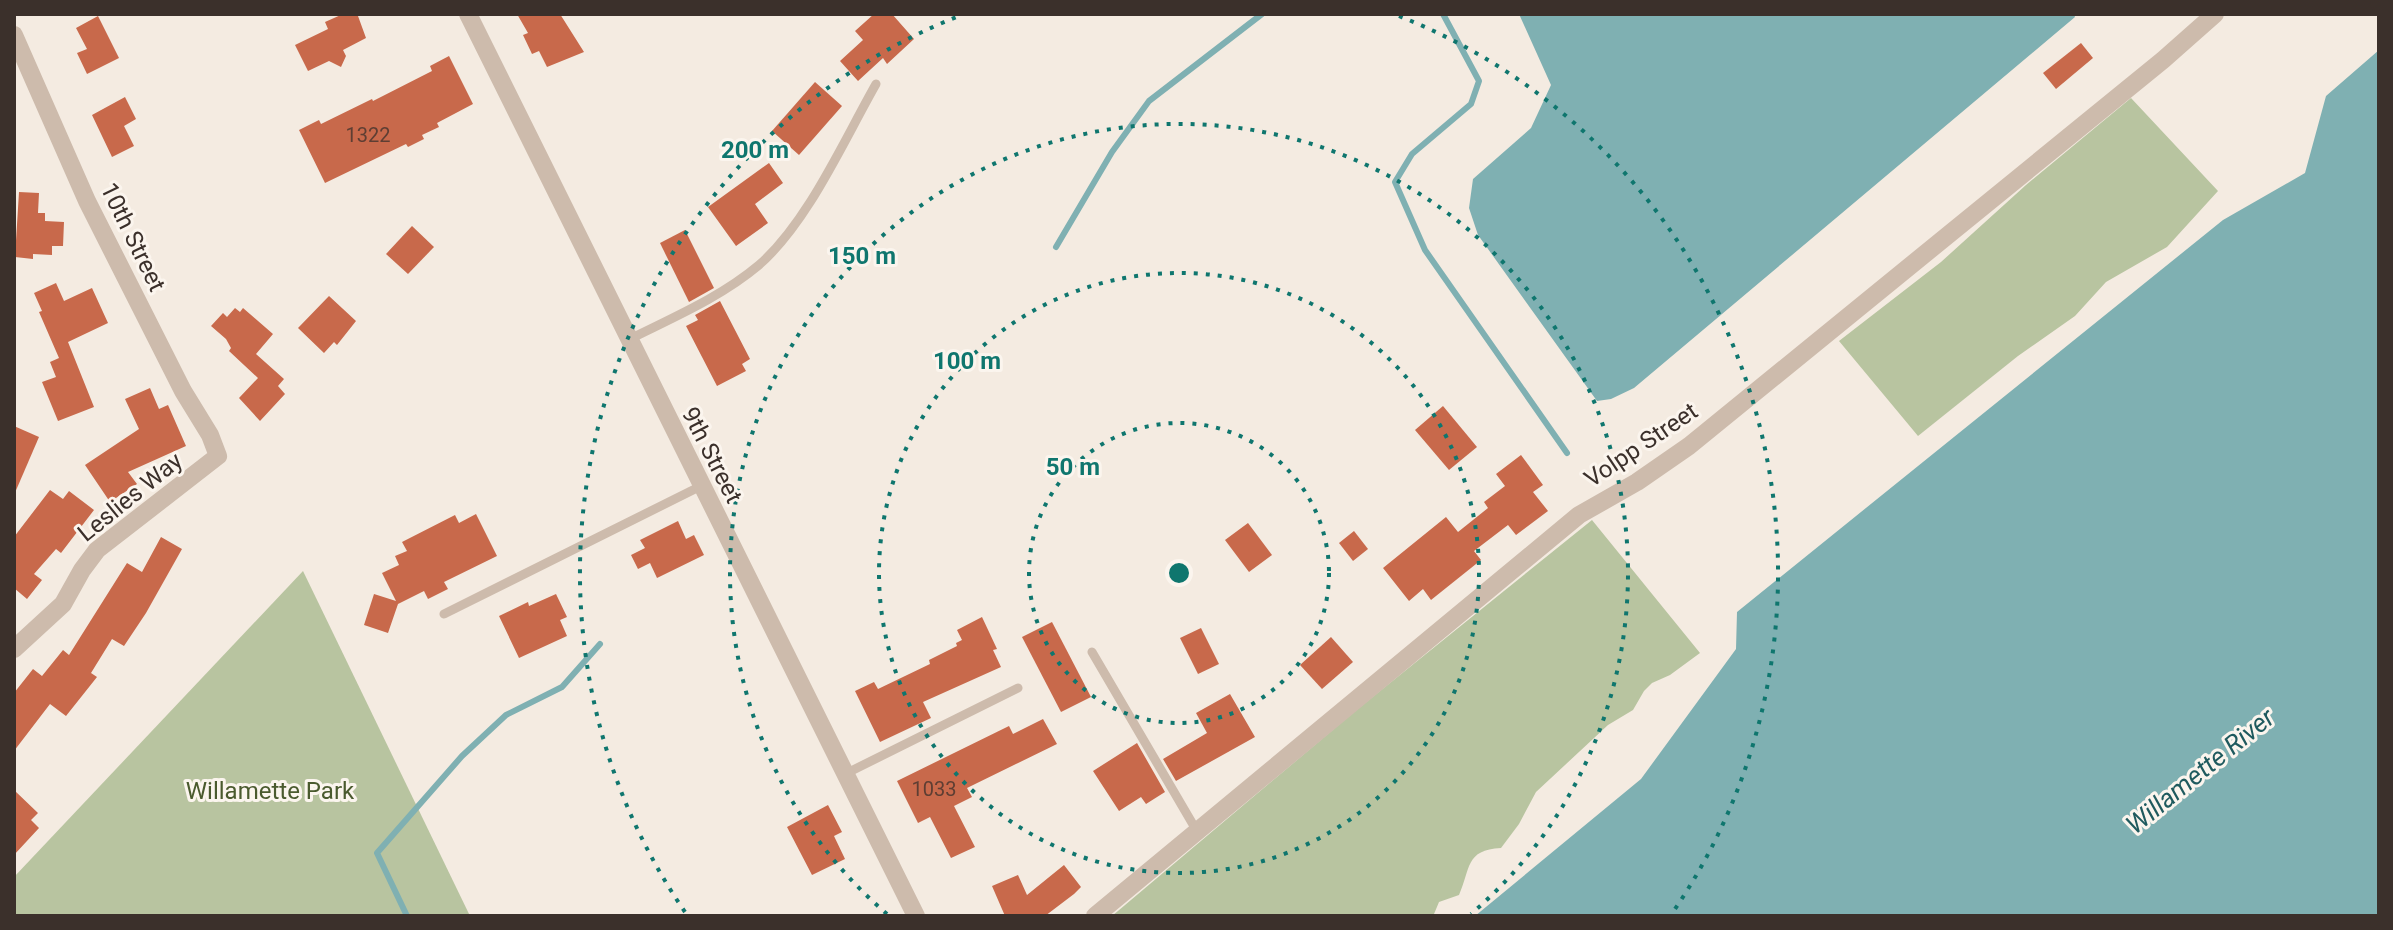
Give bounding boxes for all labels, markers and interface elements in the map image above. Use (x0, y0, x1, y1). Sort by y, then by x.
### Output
house number: 1322 (346, 123, 390, 147)
text: 200 m (721, 136, 789, 164)
street label: 10th Street (95, 178, 171, 296)
text: 150 m (828, 242, 896, 270)
text: 100 m (933, 347, 1001, 375)
street label: Volpp Street (1579, 397, 1703, 493)
street label: 9th Street (676, 402, 748, 508)
street label: Leslies Way (72, 446, 188, 548)
text: 50 m (1046, 453, 1100, 481)
centre of rings (1165, 559, 1193, 587)
water label: Willamette River (2120, 701, 2281, 840)
park label: Willamette Park (186, 777, 355, 805)
house number: 1033 (912, 777, 956, 801)

